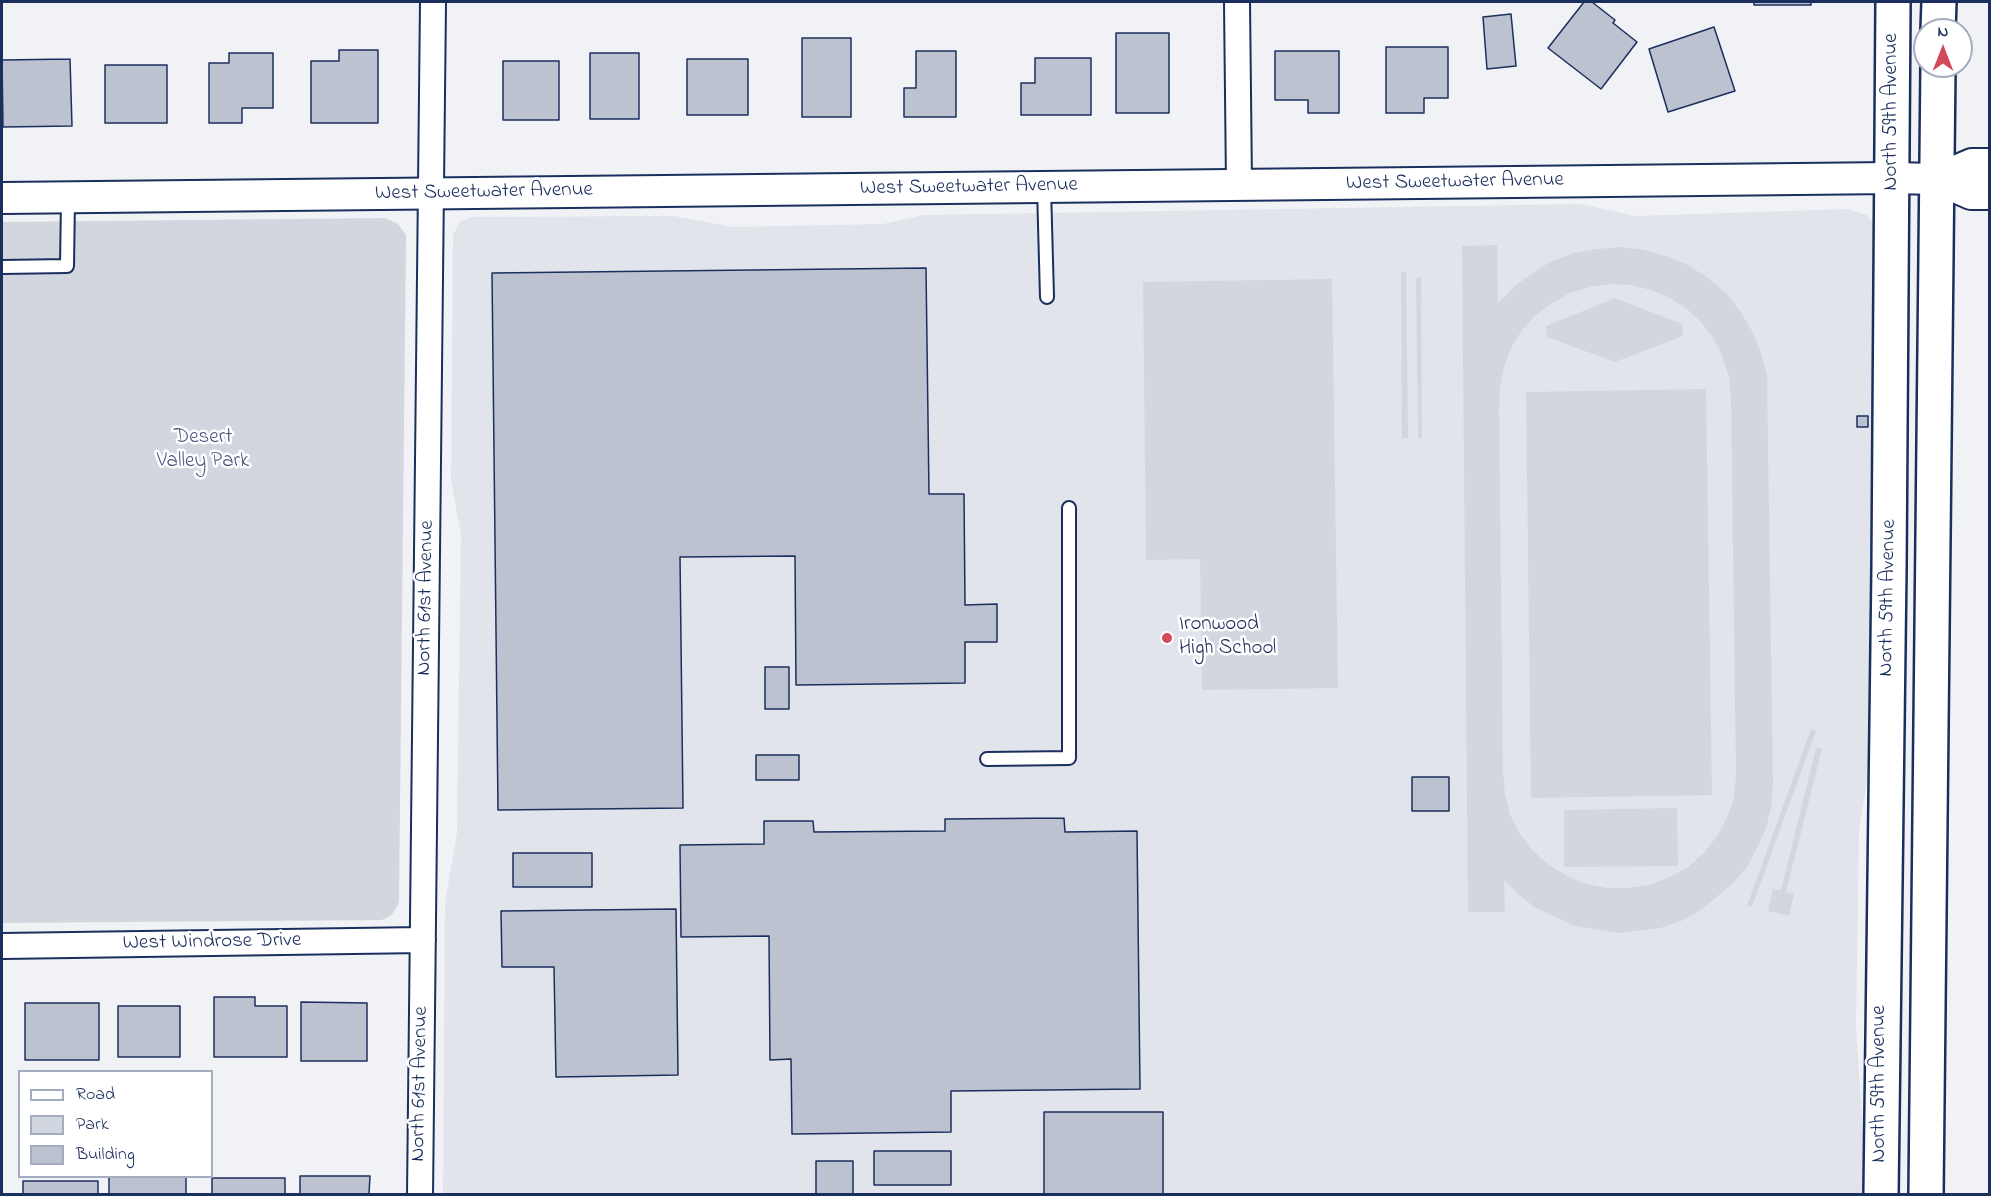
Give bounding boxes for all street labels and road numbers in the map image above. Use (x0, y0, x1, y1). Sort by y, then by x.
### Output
street label: North 59th Avenue (1880, 33, 1906, 191)
street label: West Sweetwater Avenue (1346, 169, 1564, 197)
street label: West Sweetwater Avenue (860, 174, 1078, 202)
street label: West Sweetwater Avenue (375, 179, 593, 207)
street label: North 59th Avenue (1875, 519, 1903, 677)
street label: North 61st Avenue (413, 520, 441, 676)
street label: West Windrose Drive (123, 929, 301, 957)
street label: North 59th Avenue (1868, 1005, 1894, 1163)
street label: North 61st Avenue (407, 1006, 435, 1162)

